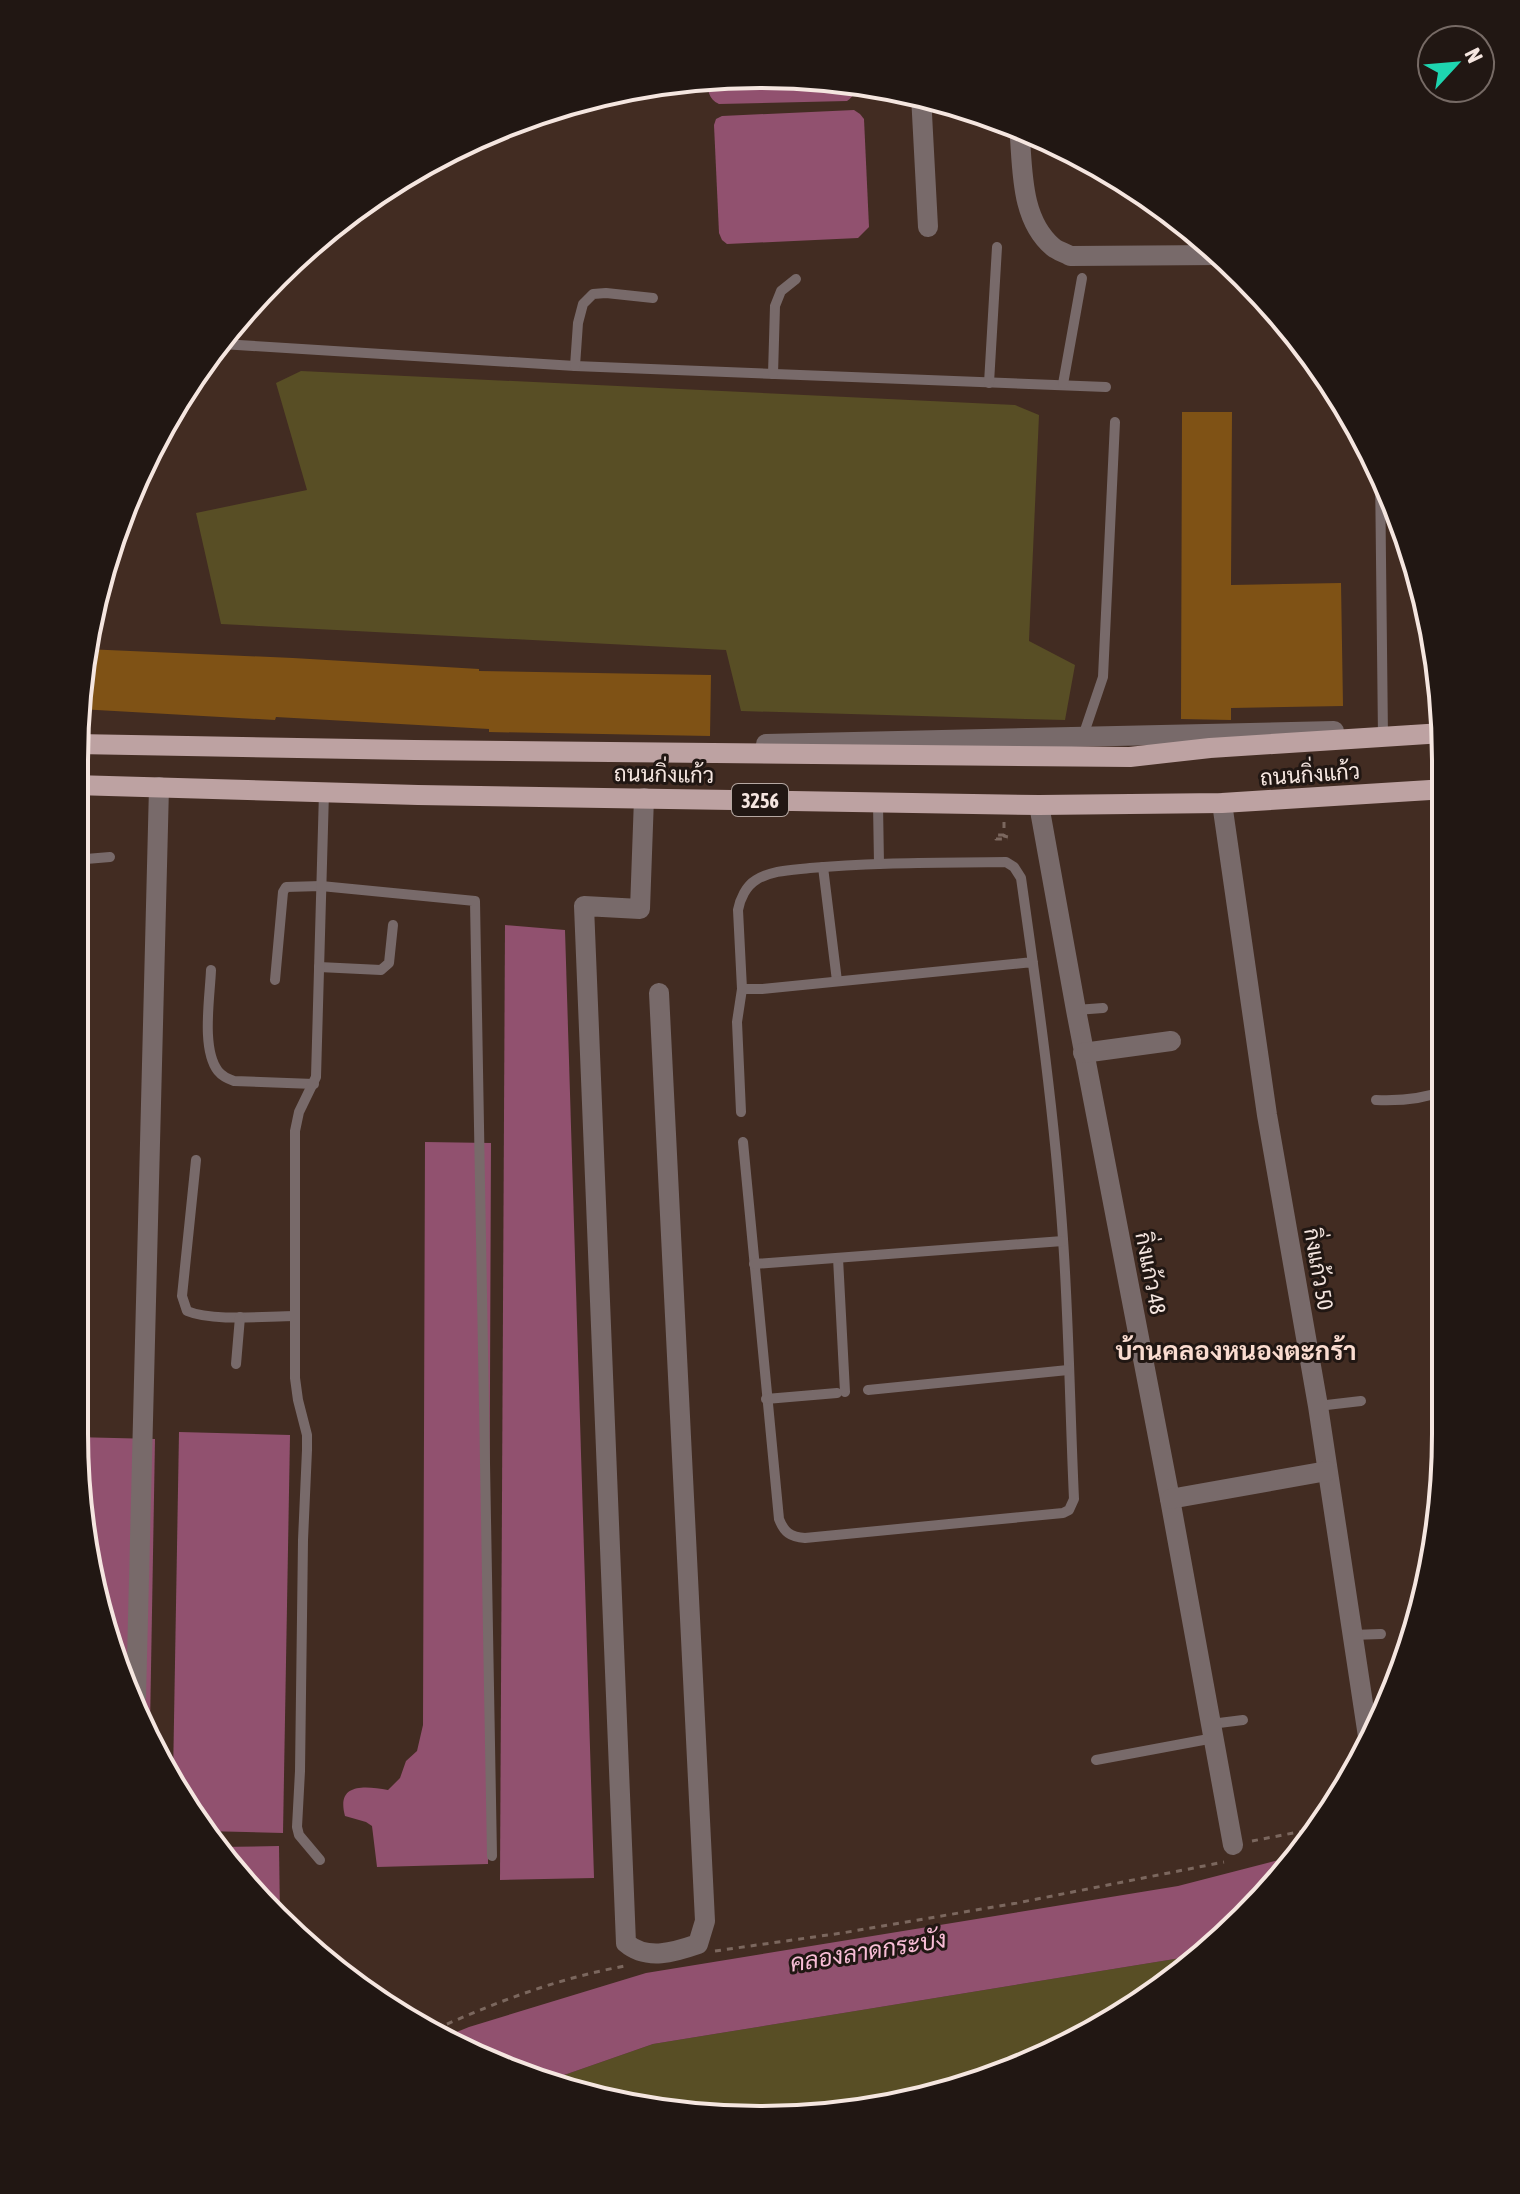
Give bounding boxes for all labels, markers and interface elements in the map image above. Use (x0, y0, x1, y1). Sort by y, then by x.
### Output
north arrow (1416, 24, 1496, 104)
text: N (1459, 44, 1489, 67)
street label: ถนนกิ่งแก้ว (1259, 753, 1361, 790)
street label: ถนนกิ่งแก้ว (614, 755, 714, 788)
road number: 3256 (732, 784, 788, 816)
street label: กิ่งแก้ว 50 (1299, 1225, 1344, 1312)
street label: กิ่งแก้ว 48 (1130, 1229, 1177, 1316)
district label: บ้านคลองหนองตะกร้า (1115, 1334, 1357, 1366)
water label: คลองลาดกระบัง (788, 1925, 948, 1977)

